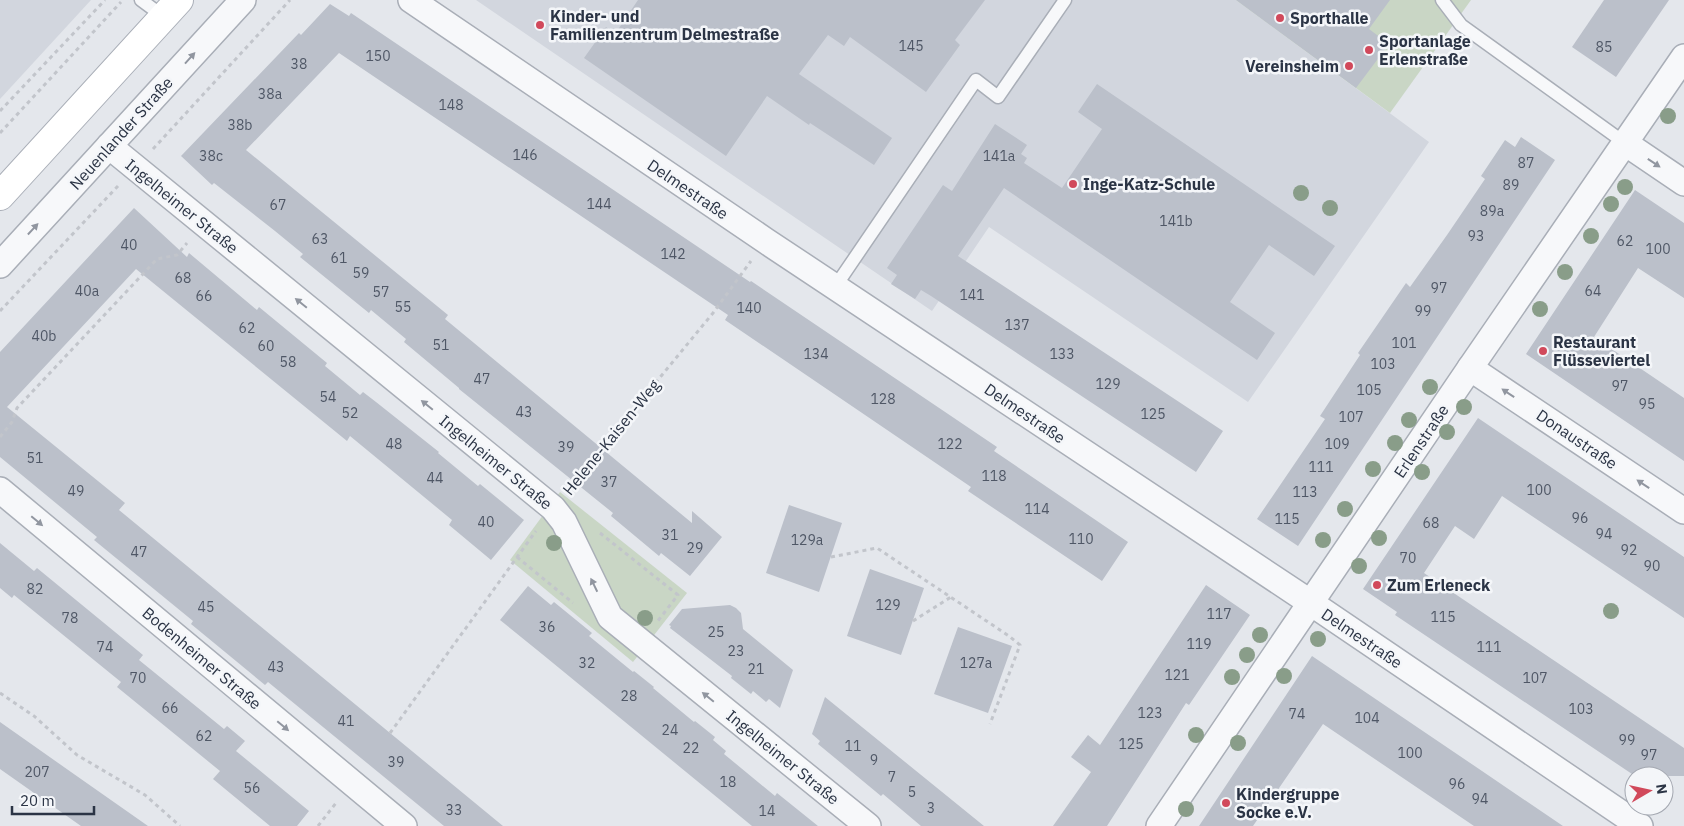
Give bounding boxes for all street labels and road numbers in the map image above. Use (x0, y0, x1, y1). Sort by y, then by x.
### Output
street label: Neuenlander Straße (65, 72, 177, 194)
street label: Ingelheimer Straße (121, 154, 243, 258)
street label: Delmestraße (644, 155, 732, 223)
street label: Helene-Kaisen-Weg (558, 375, 664, 499)
street label: Delmestraße (981, 379, 1069, 447)
street label: Erlenstraße (1389, 400, 1453, 481)
street label: Donaustraße (1533, 405, 1621, 473)
street label: Ingelheimer Straße (435, 410, 557, 514)
street label: Bodenheimer Straße (138, 602, 266, 714)
street label: Delmestraße (1318, 604, 1406, 672)
street label: Ingelheimer Straße (722, 705, 844, 809)

